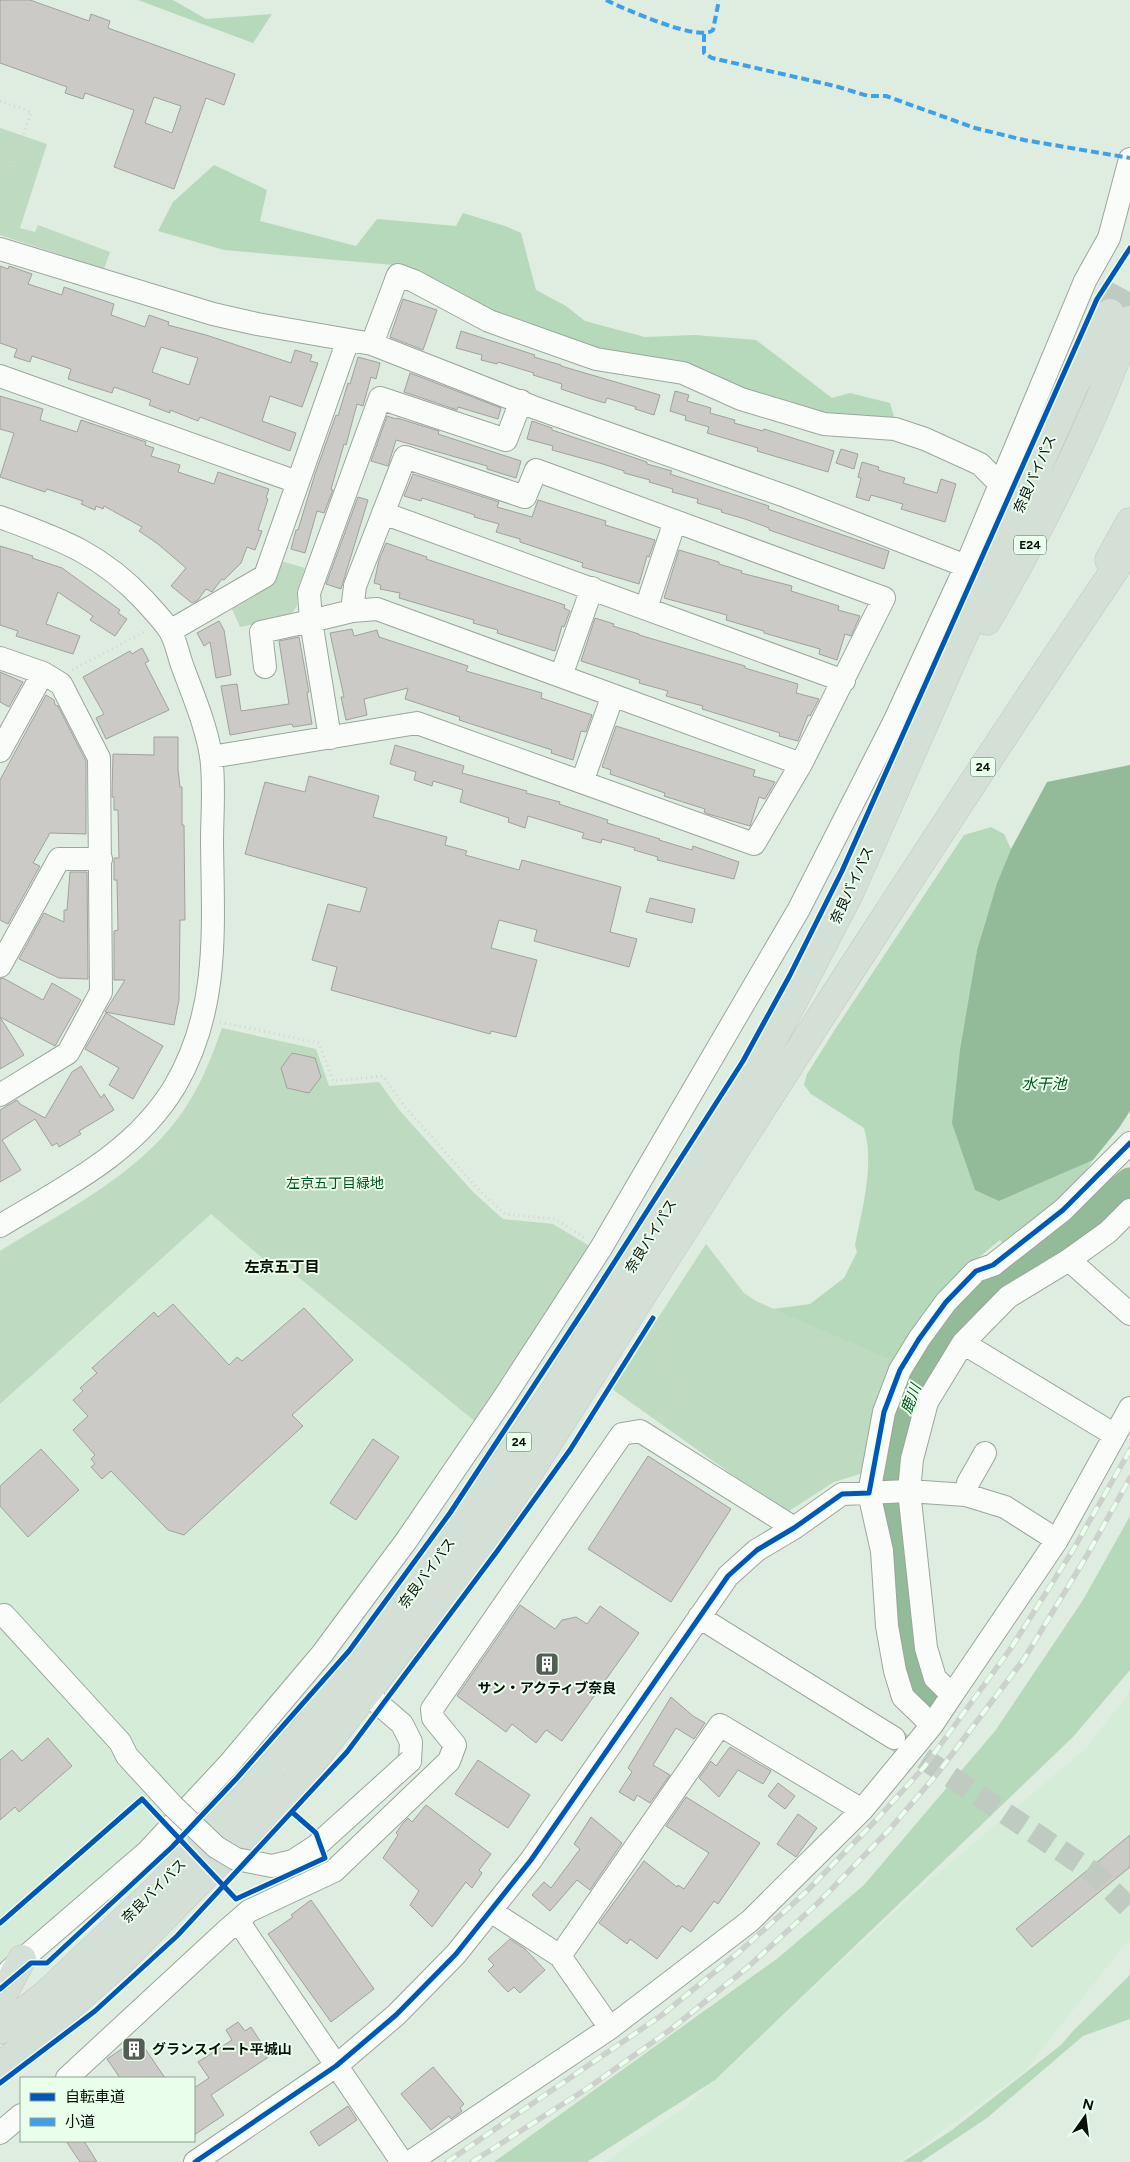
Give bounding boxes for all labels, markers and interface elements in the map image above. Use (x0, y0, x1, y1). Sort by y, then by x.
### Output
street label: 奈良バイパス (1010, 432, 1060, 516)
road number: E24 (1014, 536, 1046, 554)
road number: 24 (970, 758, 996, 776)
street label: 奈良バイパス (827, 843, 877, 927)
water label: 水干池 (1021, 1075, 1068, 1093)
park label: 左京五丁目緑地 (286, 1175, 384, 1192)
street label: 奈良バイパス (622, 1196, 680, 1276)
district label: 左京五丁目 (244, 1258, 320, 1276)
water label: 鹿川 (897, 1380, 925, 1416)
road number: 24 (506, 1432, 532, 1451)
street label: 奈良バイパス (395, 1534, 459, 1612)
building icon: サン・アクティブ奈良 (534, 1651, 560, 1677)
place label: サン・アクティブ奈良 (478, 1680, 616, 1697)
street label: 奈良バイパス (118, 1855, 190, 1927)
building icon: グランスイート平城山 (121, 2036, 147, 2062)
place label: グランスイート平城山 (152, 2041, 292, 2058)
legend (20, 2077, 195, 2142)
text: 自転車道 (65, 2088, 125, 2106)
north arrow (1060, 2092, 1110, 2142)
text: N (1081, 2095, 1095, 2114)
text: 小道 (65, 2113, 95, 2131)

